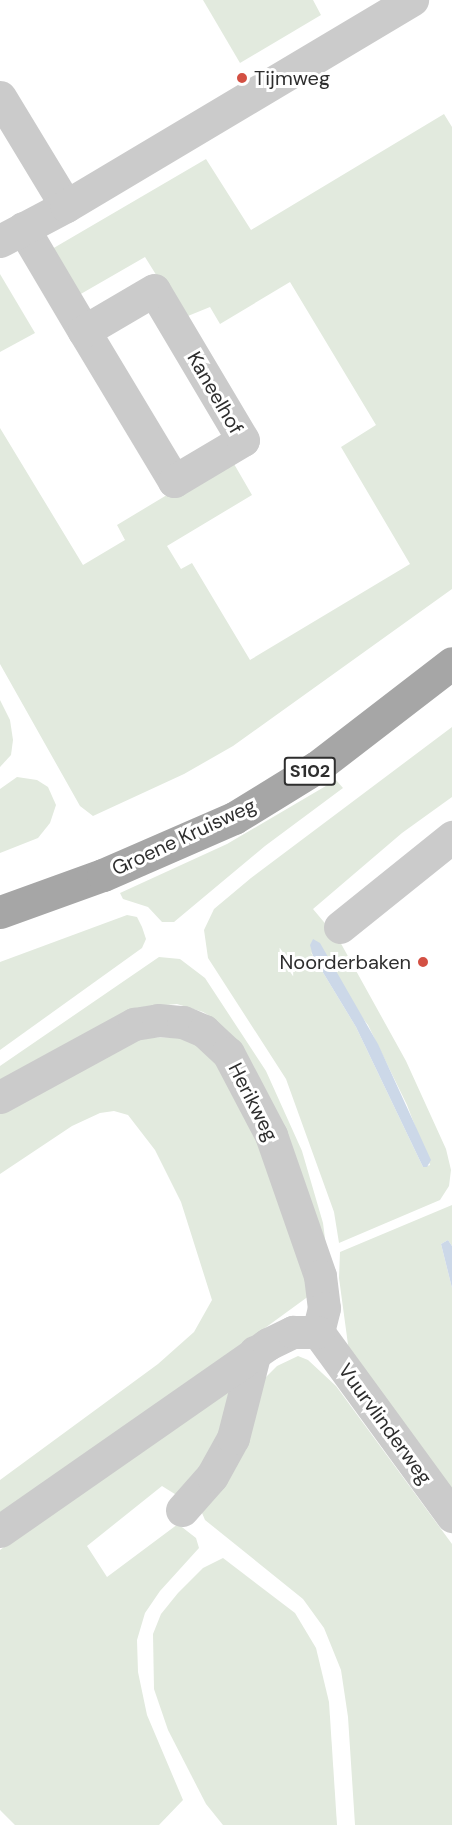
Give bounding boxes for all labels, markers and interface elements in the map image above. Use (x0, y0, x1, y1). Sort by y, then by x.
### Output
place label: Tijmweg (254, 66, 330, 90)
marker: Tijmweg (235, 71, 249, 85)
street label: Kaneelhof (182, 348, 248, 438)
road number: S102 (283, 756, 337, 786)
street label: Groene Kruisweg (108, 793, 260, 881)
place label: Noorderbaken (280, 950, 411, 974)
marker: Noorderbaken (416, 955, 430, 969)
street label: Herikweg (223, 1059, 283, 1145)
street label: Vuurvlinderweg (333, 1359, 437, 1489)

